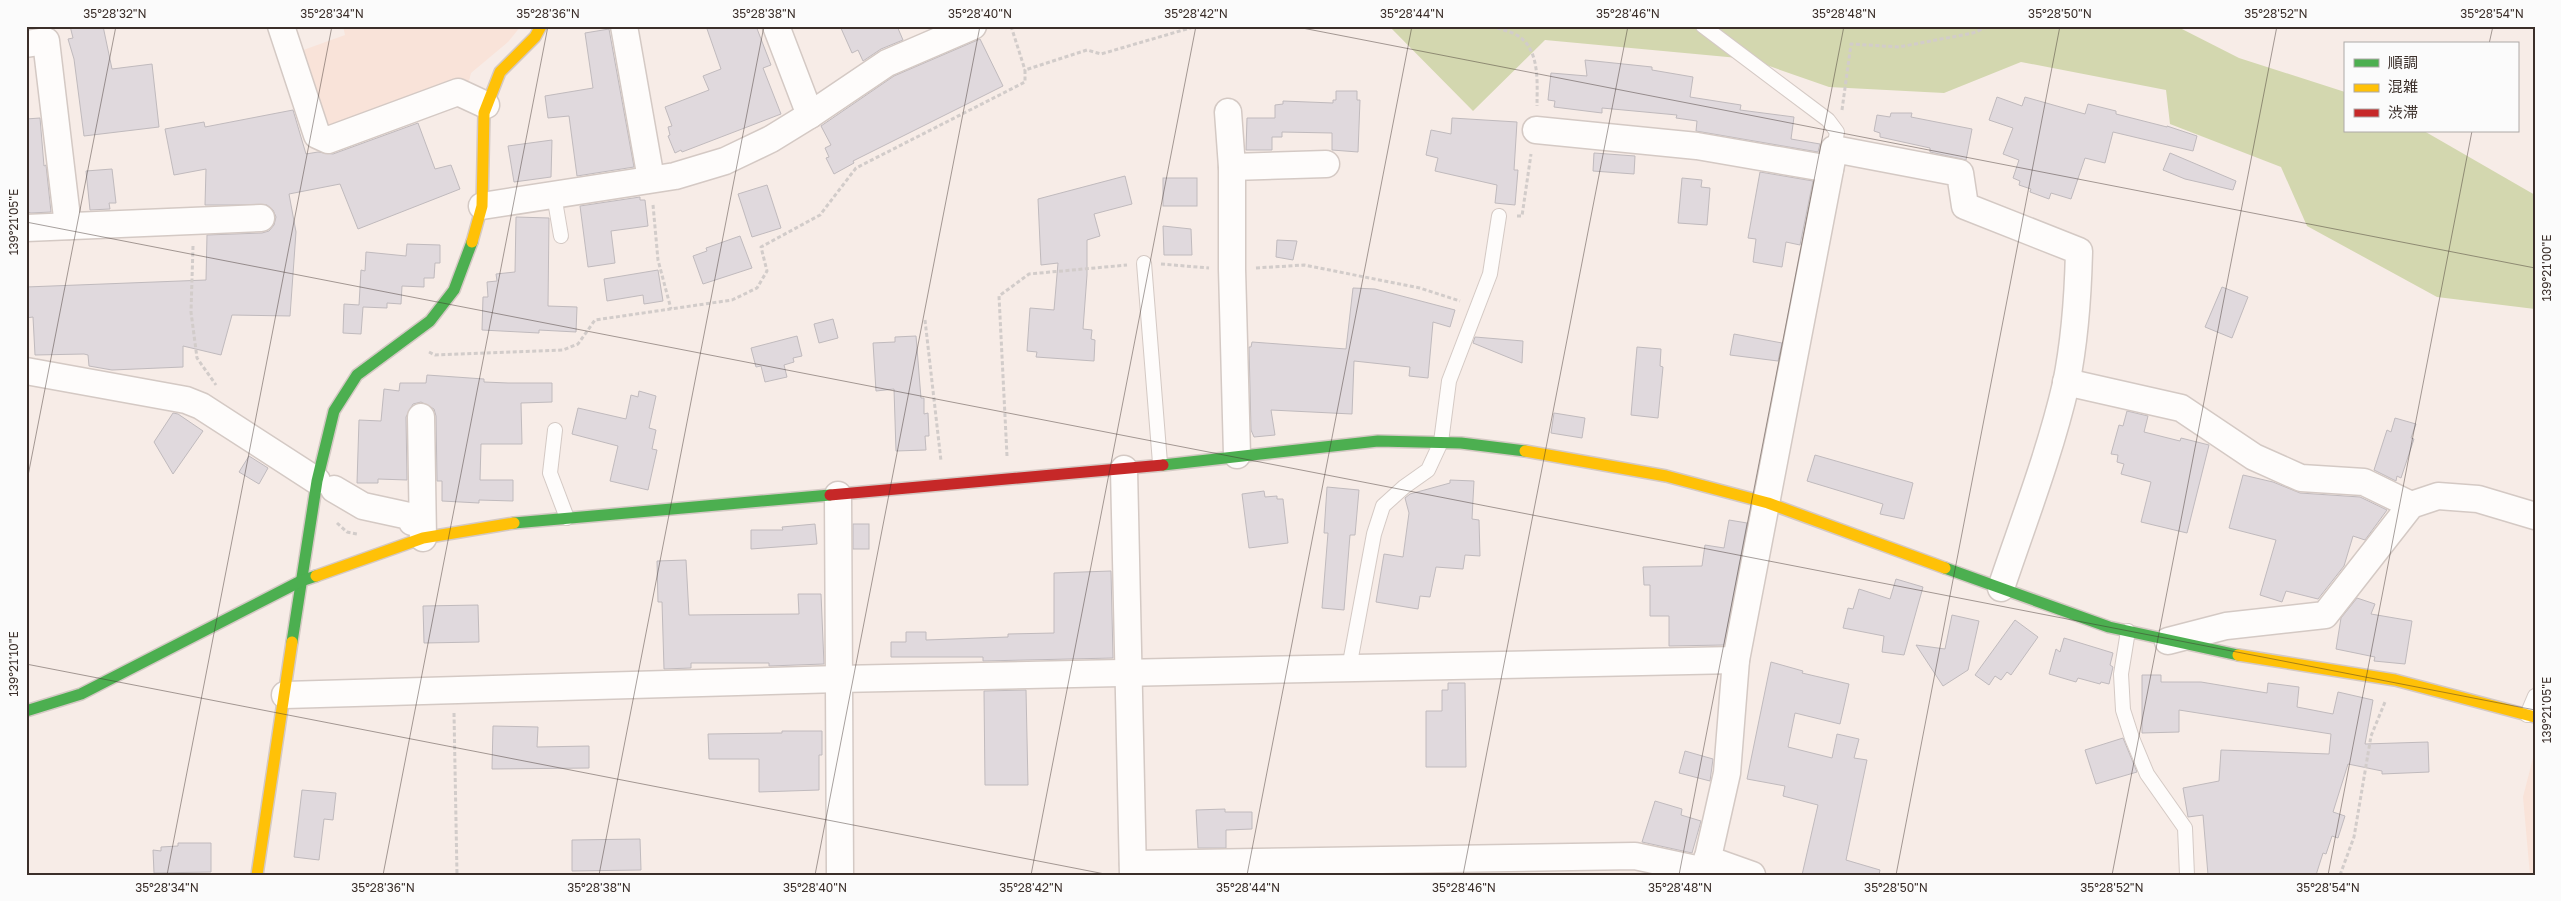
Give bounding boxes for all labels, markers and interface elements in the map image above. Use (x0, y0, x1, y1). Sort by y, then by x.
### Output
text: 35°28'32"N (83, 6, 147, 21)
text: 35°28'34"N (300, 6, 364, 21)
text: 35°28'36"N (516, 6, 580, 21)
text: 35°28'38"N (732, 6, 796, 21)
text: 35°28'40"N (948, 6, 1012, 21)
text: 35°28'42"N (1164, 6, 1228, 21)
text: 35°28'44"N (1380, 6, 1444, 21)
text: 35°28'46"N (1596, 6, 1660, 21)
text: 35°28'48"N (1812, 6, 1876, 21)
text: 35°28'50"N (2028, 6, 2092, 21)
text: 35°28'52"N (2244, 6, 2308, 21)
text: 35°28'54"N (2460, 6, 2524, 21)
legend (2344, 42, 2518, 132)
text: 順調 (2388, 53, 2418, 71)
text: 混雑 (2388, 77, 2418, 95)
text: 渋滞 (2388, 103, 2418, 121)
text: 139°21'05"E (6, 189, 21, 255)
text: 139°21'00"E (2539, 234, 2554, 302)
text: 139°21'10"E (6, 631, 21, 697)
text: 139°21'05"E (2539, 677, 2554, 743)
text: 35°28'34"N (135, 880, 199, 895)
text: 35°28'36"N (351, 880, 415, 895)
text: 35°28'38"N (567, 880, 631, 895)
text: 35°28'40"N (783, 880, 847, 895)
text: 35°28'42"N (999, 880, 1063, 895)
text: 35°28'44"N (1216, 880, 1280, 895)
text: 35°28'46"N (1432, 880, 1496, 895)
text: 35°28'48"N (1648, 880, 1712, 895)
text: 35°28'50"N (1864, 880, 1928, 895)
text: 35°28'52"N (2080, 880, 2144, 895)
text: 35°28'54"N (2296, 880, 2360, 895)

